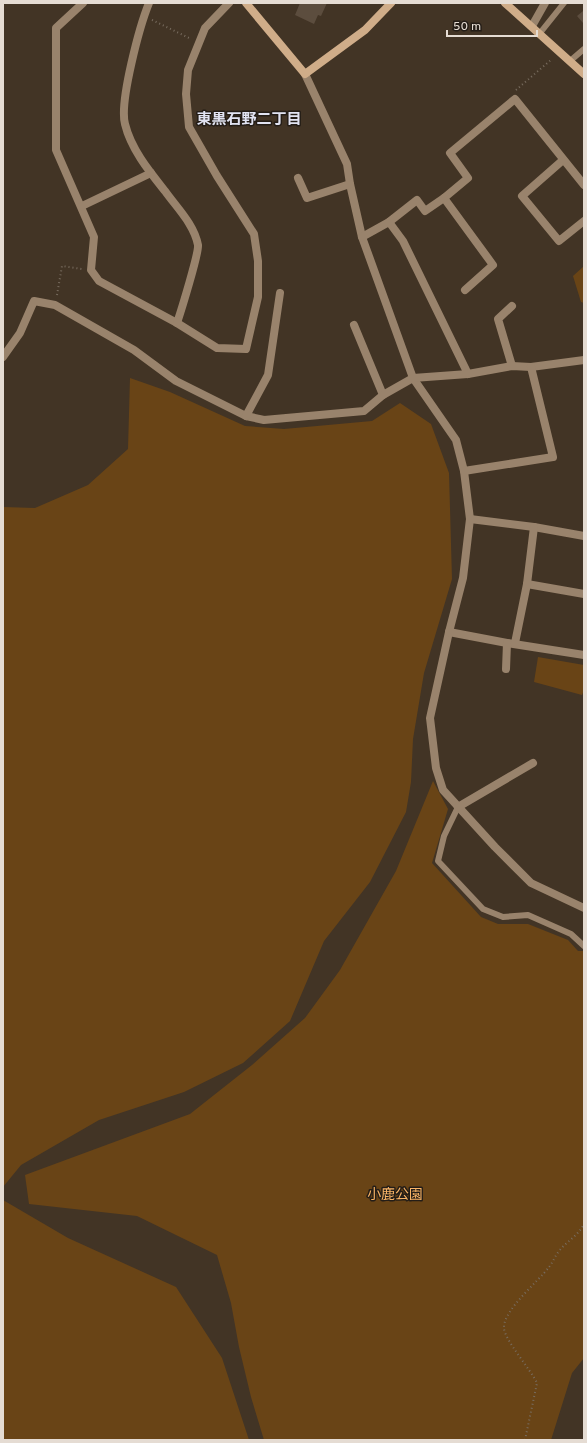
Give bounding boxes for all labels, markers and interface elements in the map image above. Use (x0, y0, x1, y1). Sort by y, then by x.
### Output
scale bar (447, 12, 537, 38)
text: 50 m (453, 19, 481, 35)
district label: 東黒石野二丁目 (196, 111, 302, 130)
park label: 小鹿公園 (367, 1187, 423, 1204)

